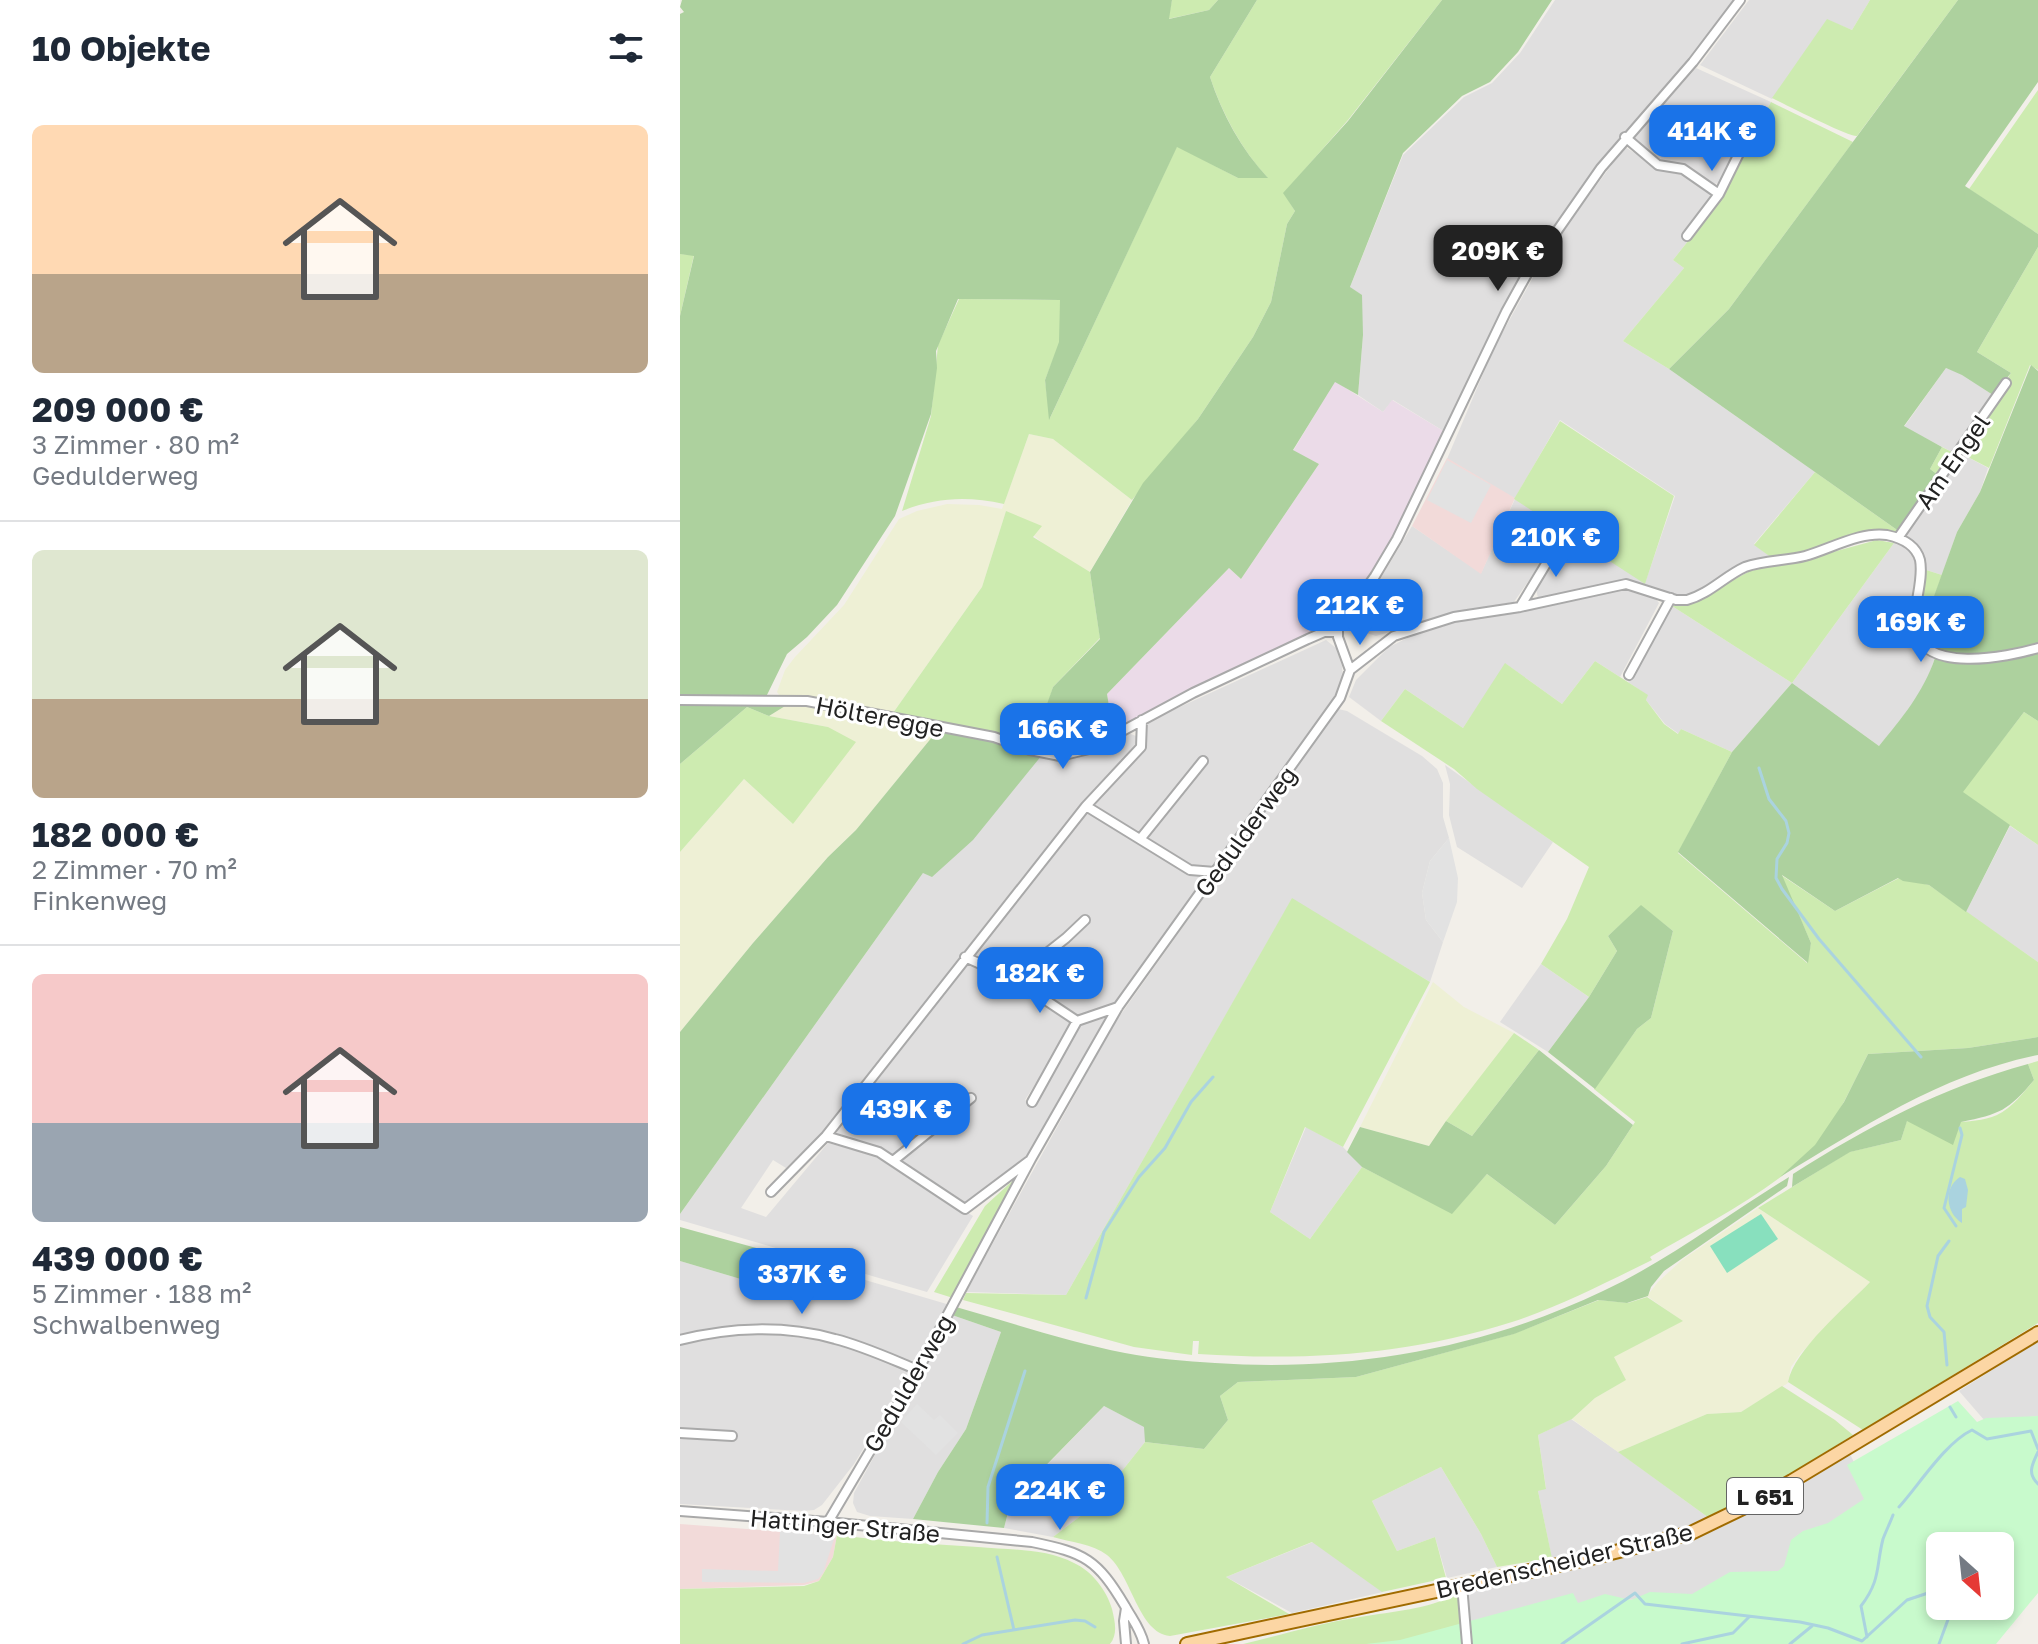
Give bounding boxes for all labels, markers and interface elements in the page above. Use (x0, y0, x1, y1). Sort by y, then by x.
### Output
icon: filters (604, 26, 648, 70)
text: 10 Objekte (32, 28, 210, 68)
pin: 414K € (1647, 105, 1777, 173)
text: 414K € (1667, 115, 1757, 146)
icon: home (268, 177, 412, 321)
pin: 209K € (1433, 225, 1563, 293)
text: 209K € (1452, 235, 1544, 266)
text: 209 000 € (32, 389, 204, 429)
street label: Am Engel (1909, 408, 1995, 514)
text: 3 Zimmer · 80 m² (32, 429, 239, 460)
text: Gedulderweg (32, 460, 199, 491)
pin: 210K € (1491, 511, 1621, 579)
text: 210K € (1511, 521, 1601, 552)
pin: 212K € (1295, 579, 1425, 647)
text: 212K € (1316, 589, 1404, 620)
pin: 169K € (1856, 596, 1986, 664)
icon: home (268, 602, 412, 746)
text: 169K € (1876, 606, 1966, 637)
street label: Hölteregge (814, 689, 946, 743)
pin: 166K € (998, 703, 1128, 771)
text: 166K € (1018, 713, 1108, 744)
street label: Gedulderweg (1188, 760, 1302, 902)
text: 182 000 € (32, 814, 199, 854)
text: 2 Zimmer · 70 m² (32, 854, 237, 885)
text: Finkenweg (32, 885, 167, 916)
pin: 182K € (975, 947, 1105, 1015)
text: 182K € (995, 957, 1085, 988)
icon: home (268, 1026, 412, 1170)
pin: 439K € (841, 1083, 971, 1151)
text: 439K € (860, 1093, 952, 1124)
text: 439 000 € (32, 1238, 203, 1278)
pin: 337K € (737, 1248, 867, 1316)
text: 337K € (757, 1258, 847, 1289)
text: 5 Zimmer · 188 m² (32, 1278, 251, 1309)
text: Schwalbenweg (32, 1309, 221, 1340)
street label: Gedulderweg (857, 1309, 959, 1457)
pin: 224K € (995, 1464, 1125, 1532)
text: 224K € (1014, 1474, 1106, 1505)
road number: L 651 (1727, 1478, 1803, 1514)
street label: Hattinger Straße (749, 1502, 941, 1548)
street label: Bredenscheider Straße (1433, 1516, 1695, 1604)
north arrow (1926, 1532, 2014, 1620)
map controls (1926, 1532, 2014, 1620)

